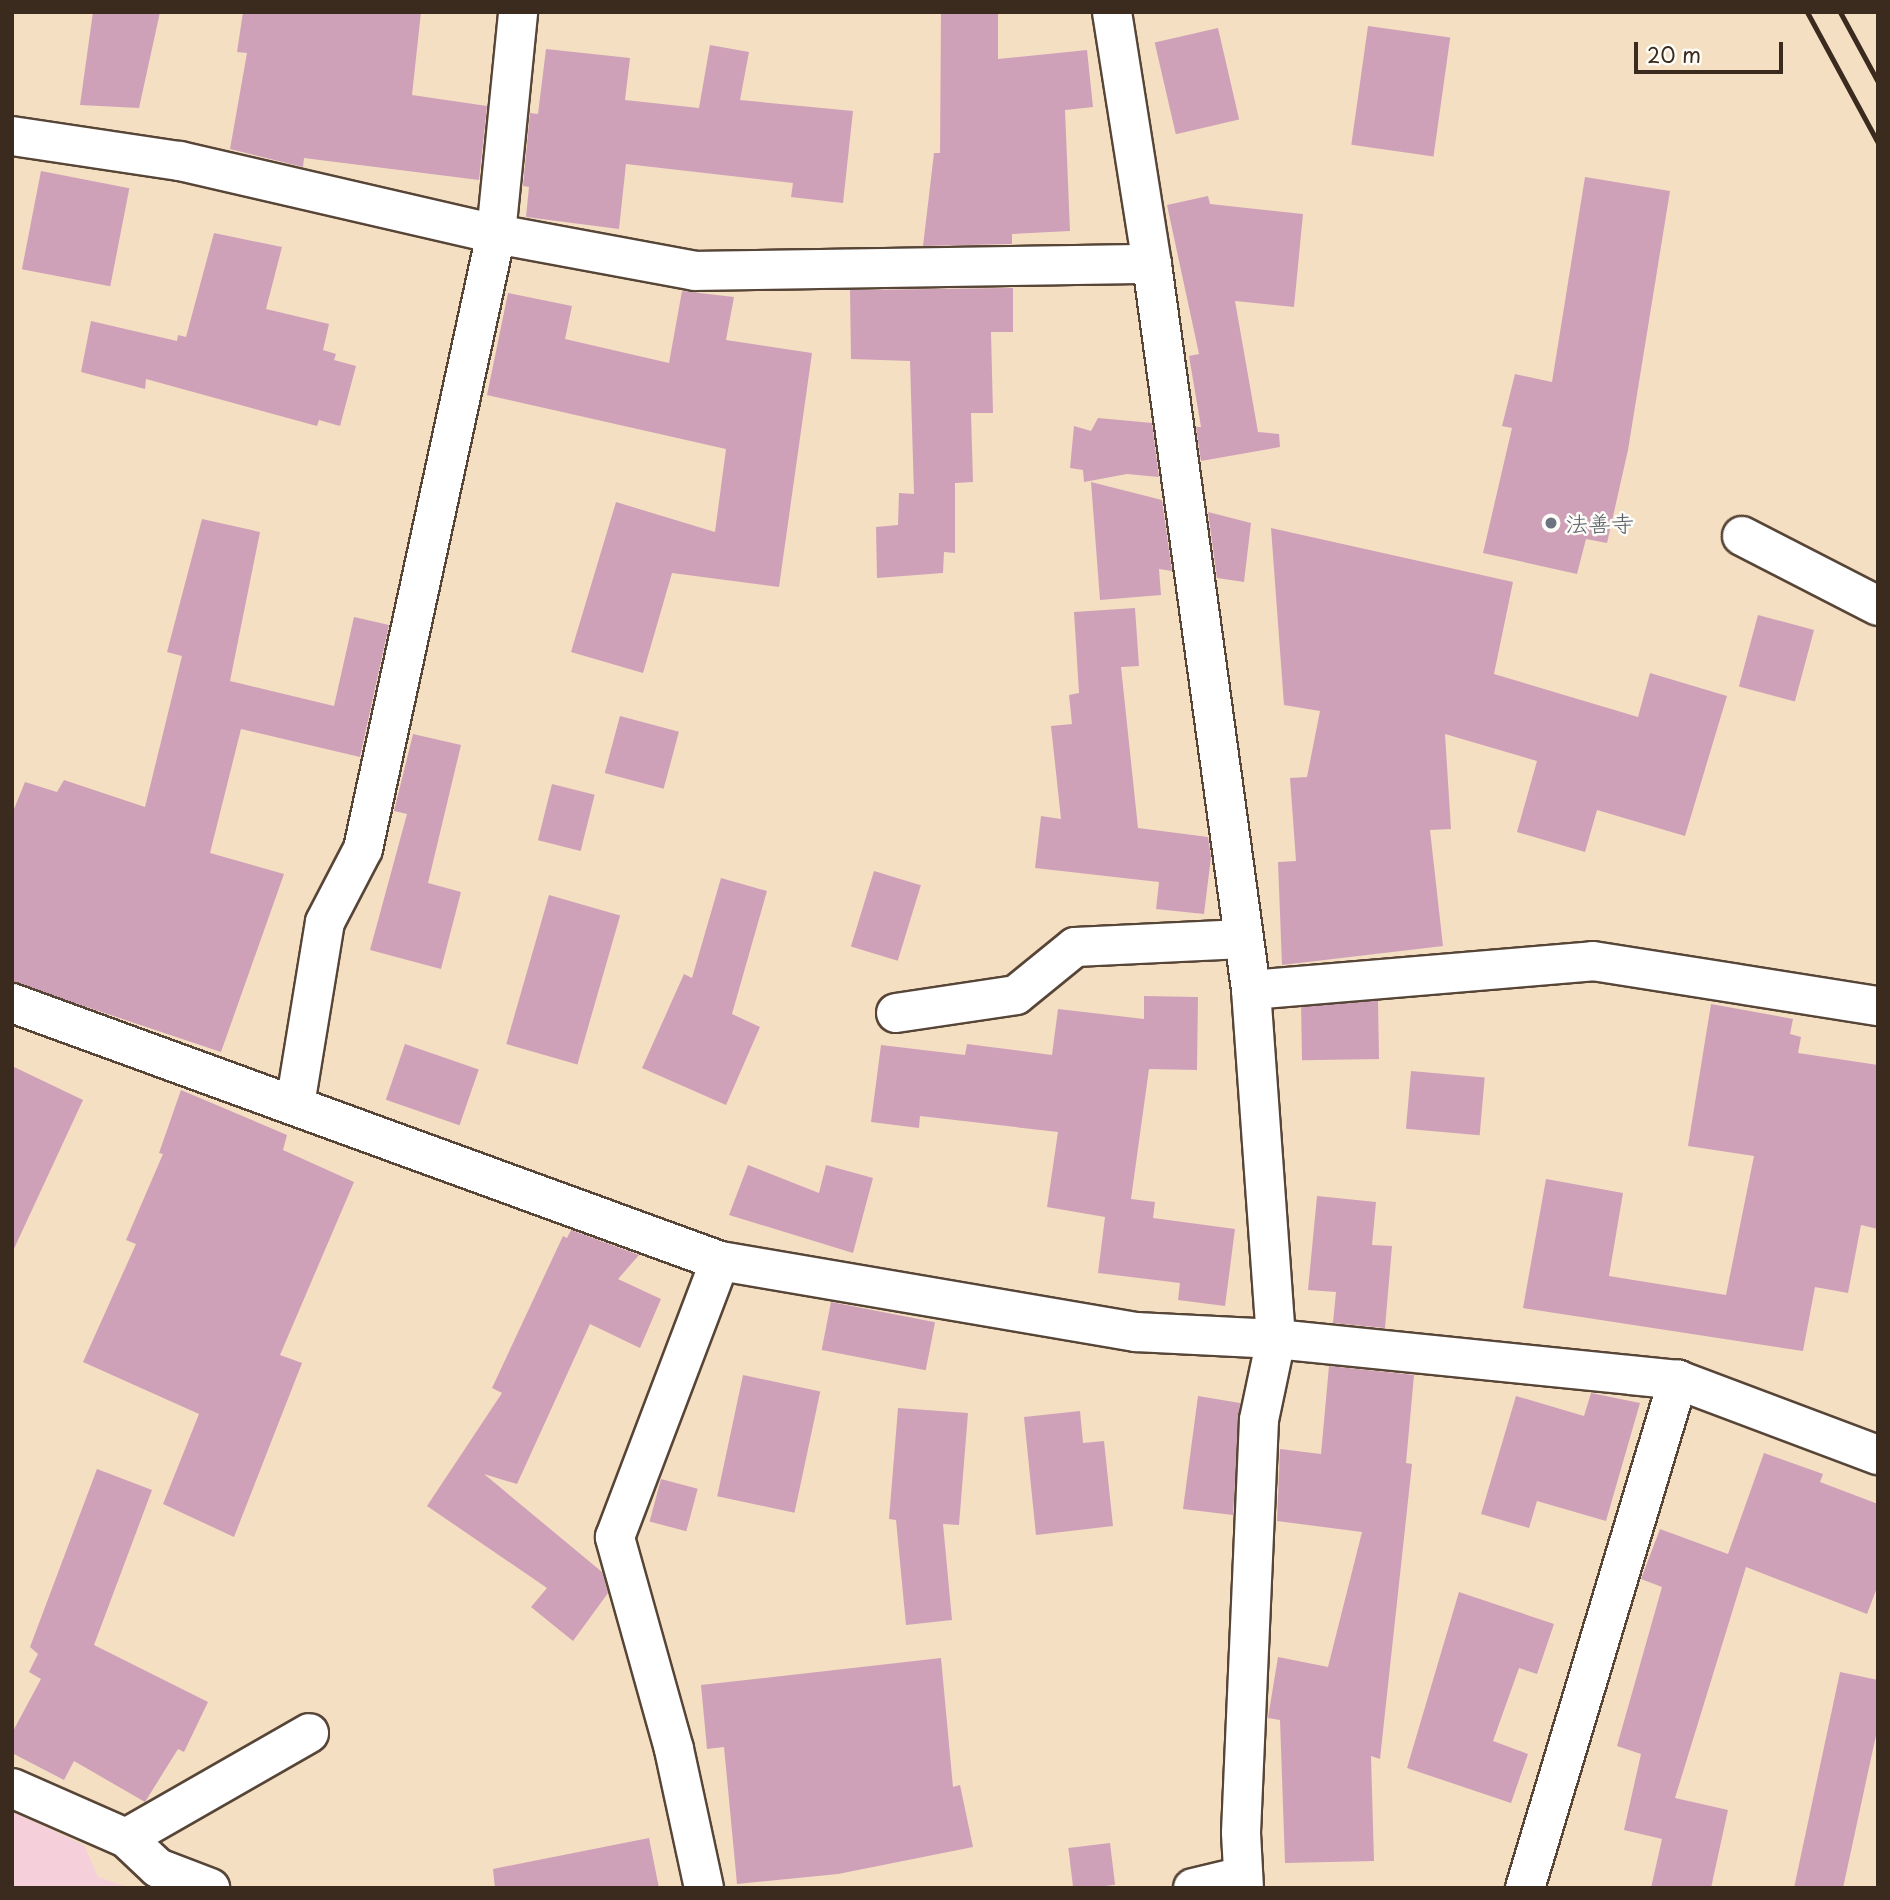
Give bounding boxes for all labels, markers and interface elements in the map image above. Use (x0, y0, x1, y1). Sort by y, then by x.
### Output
scale bar (1638, 28, 1787, 72)
text: 20 m (1647, 38, 1701, 70)
place label: 法善寺 (1565, 509, 1634, 537)
marker: 法善寺 (1543, 515, 1559, 531)

